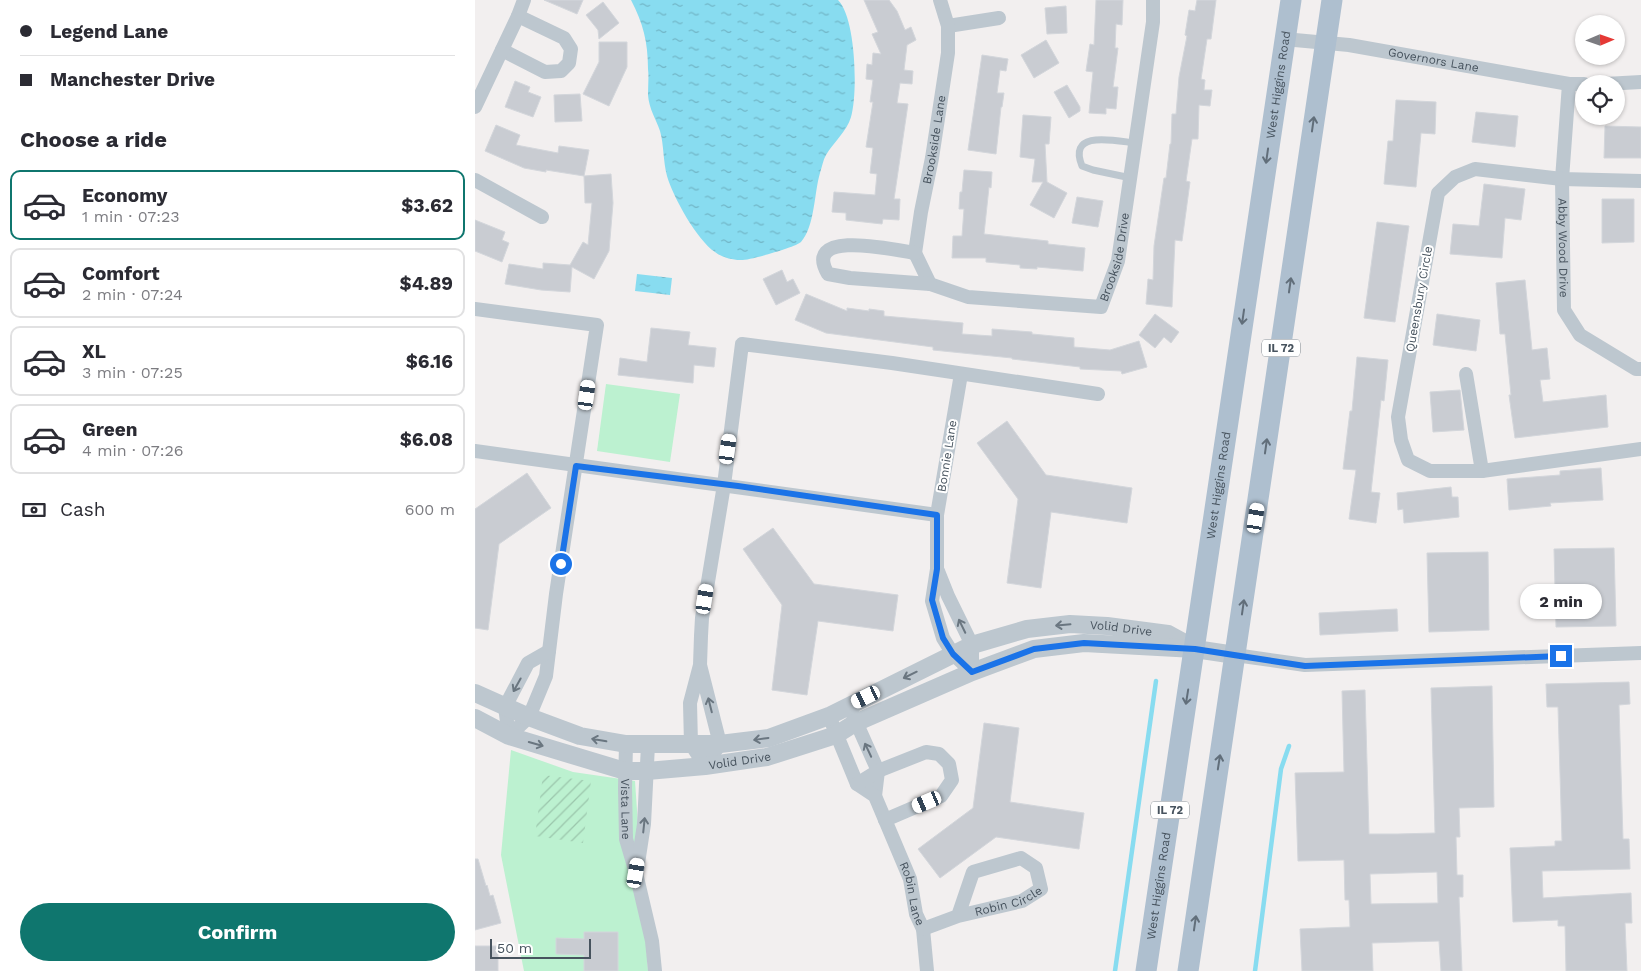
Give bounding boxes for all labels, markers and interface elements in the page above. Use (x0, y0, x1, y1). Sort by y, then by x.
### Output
north arrow (1575, 15, 1625, 65)
map controls (1575, 15, 1625, 125)
text: Legend Lane (50, 20, 168, 43)
street label: West Higgins Road (1263, 30, 1293, 140)
street label: Governors Lane (1387, 45, 1480, 75)
text: Manchester Drive (50, 68, 215, 91)
button: locate (1575, 75, 1625, 125)
street label: Brookside Lane (920, 94, 948, 185)
one-way arrow (1309, 117, 1319, 133)
text: Choose a ride (20, 127, 167, 152)
one-way arrow (1261, 148, 1271, 164)
icon: car (22, 183, 67, 228)
text: Economy (82, 184, 167, 207)
text: $3.62 (401, 194, 453, 217)
street label: Abby Wood Drive (1555, 198, 1571, 298)
text: 1 min · 07:23 (82, 207, 180, 226)
street label: Brookside Drive (1097, 212, 1132, 304)
street label: Queensbury Circle (1403, 245, 1435, 353)
icon: car (22, 261, 67, 306)
text: Comfort (82, 262, 160, 285)
text: $4.89 (400, 272, 453, 295)
one-way arrow (1285, 278, 1295, 294)
text: 2 min · 07:24 (82, 285, 183, 304)
one-way arrow (1238, 309, 1248, 325)
icon: car (22, 339, 67, 384)
road number: IL 72 (1262, 339, 1300, 356)
text: XL (82, 340, 106, 363)
text: $6.16 (406, 350, 453, 373)
text: 3 min · 07:25 (82, 363, 183, 382)
car (577, 379, 596, 411)
icon: car (22, 417, 67, 462)
text: Green (82, 418, 138, 441)
street label: Bonnie Lane (934, 419, 960, 493)
text: $6.08 (400, 428, 453, 451)
street label: West Higgins Road (1204, 431, 1233, 540)
car (718, 433, 737, 465)
one-way arrow (1262, 438, 1272, 454)
text: 4 min · 07:26 (82, 441, 184, 460)
icon: cash (20, 496, 48, 524)
text: Cash (60, 498, 106, 521)
text: 600 m (405, 500, 455, 519)
car (1246, 502, 1265, 534)
route start (550, 553, 572, 575)
car (695, 583, 714, 615)
callout: 2 min (1520, 584, 1602, 618)
text: 2 min (1539, 592, 1583, 611)
one-way arrow (1238, 599, 1248, 615)
street label: Volid Drive (1089, 618, 1153, 639)
one-way arrow (957, 619, 967, 634)
one-way arrow (1055, 621, 1071, 630)
route end (1550, 645, 1572, 667)
one-way arrow (903, 671, 918, 681)
one-way arrow (511, 677, 521, 692)
car (849, 684, 882, 710)
one-way arrow (1182, 689, 1192, 705)
one-way arrow (705, 698, 714, 714)
one-way arrow (592, 734, 608, 744)
one-way arrow (753, 734, 769, 744)
one-way arrow (527, 740, 543, 750)
one-way arrow (863, 743, 872, 758)
street label: Volid Drive (708, 749, 773, 772)
one-way arrow (1214, 754, 1224, 770)
street label: Vista Lane (618, 778, 633, 840)
car (910, 789, 943, 815)
road number: IL 72 (1151, 802, 1189, 818)
one-way arrow (639, 817, 649, 833)
street label: West Higgins Road (1144, 831, 1174, 941)
car (626, 857, 645, 889)
street label: Robin Lane (897, 860, 927, 928)
street label: Robin Circle (973, 883, 1045, 919)
button: Confirm (20, 903, 455, 961)
one-way arrow (1190, 915, 1200, 931)
scale bar (490, 936, 591, 959)
text: 50 m (497, 940, 532, 956)

